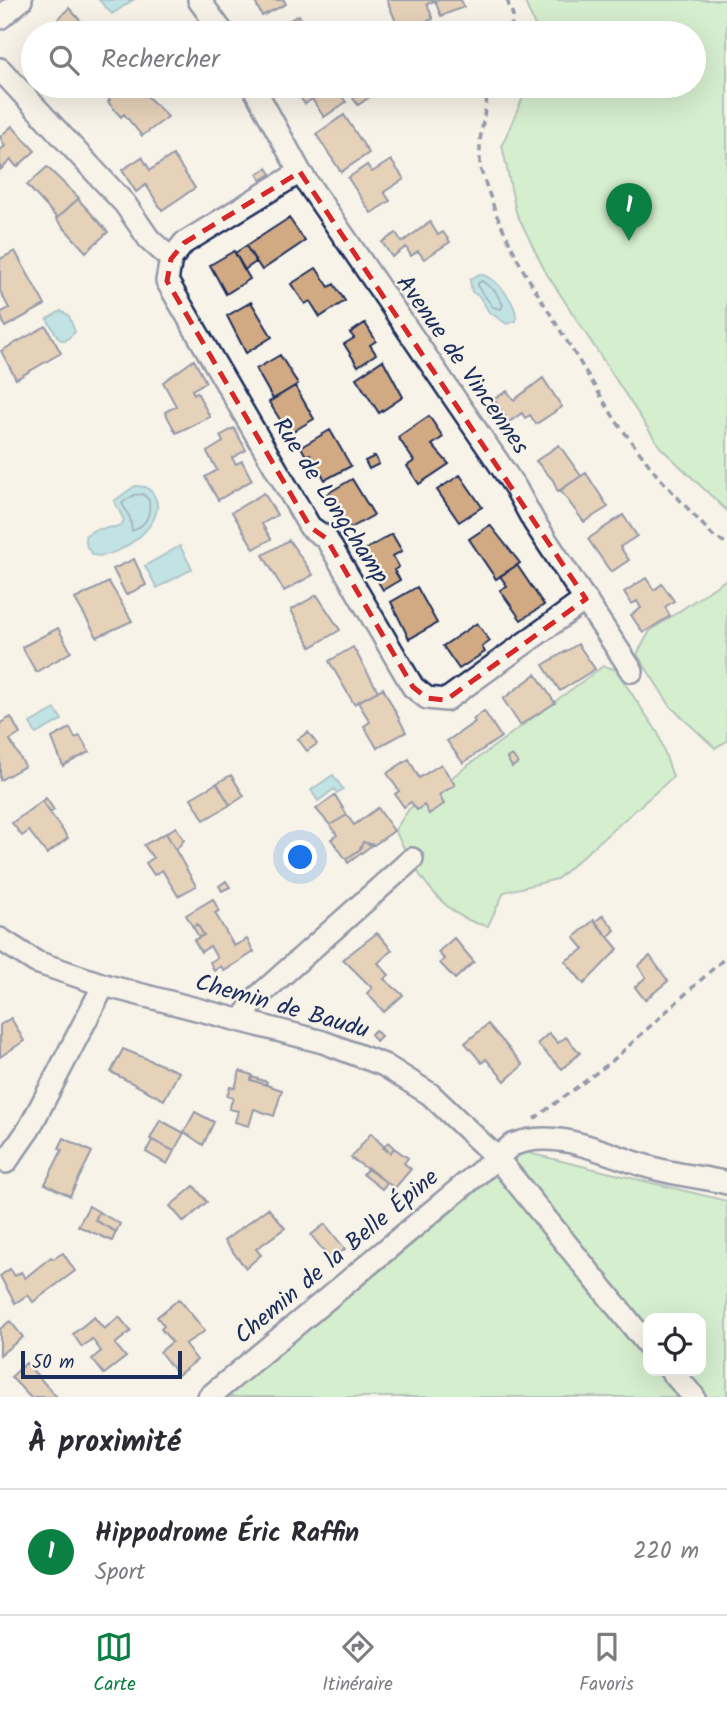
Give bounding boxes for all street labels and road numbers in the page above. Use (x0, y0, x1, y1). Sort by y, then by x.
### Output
street label: Avenue de Vincennes (385, 267, 539, 463)
street label: Rue de Longchamp (261, 410, 399, 593)
street label: Chemin de Baudu (190, 964, 374, 1051)
street label: Chemin de la Belle Épine (226, 1159, 448, 1355)

